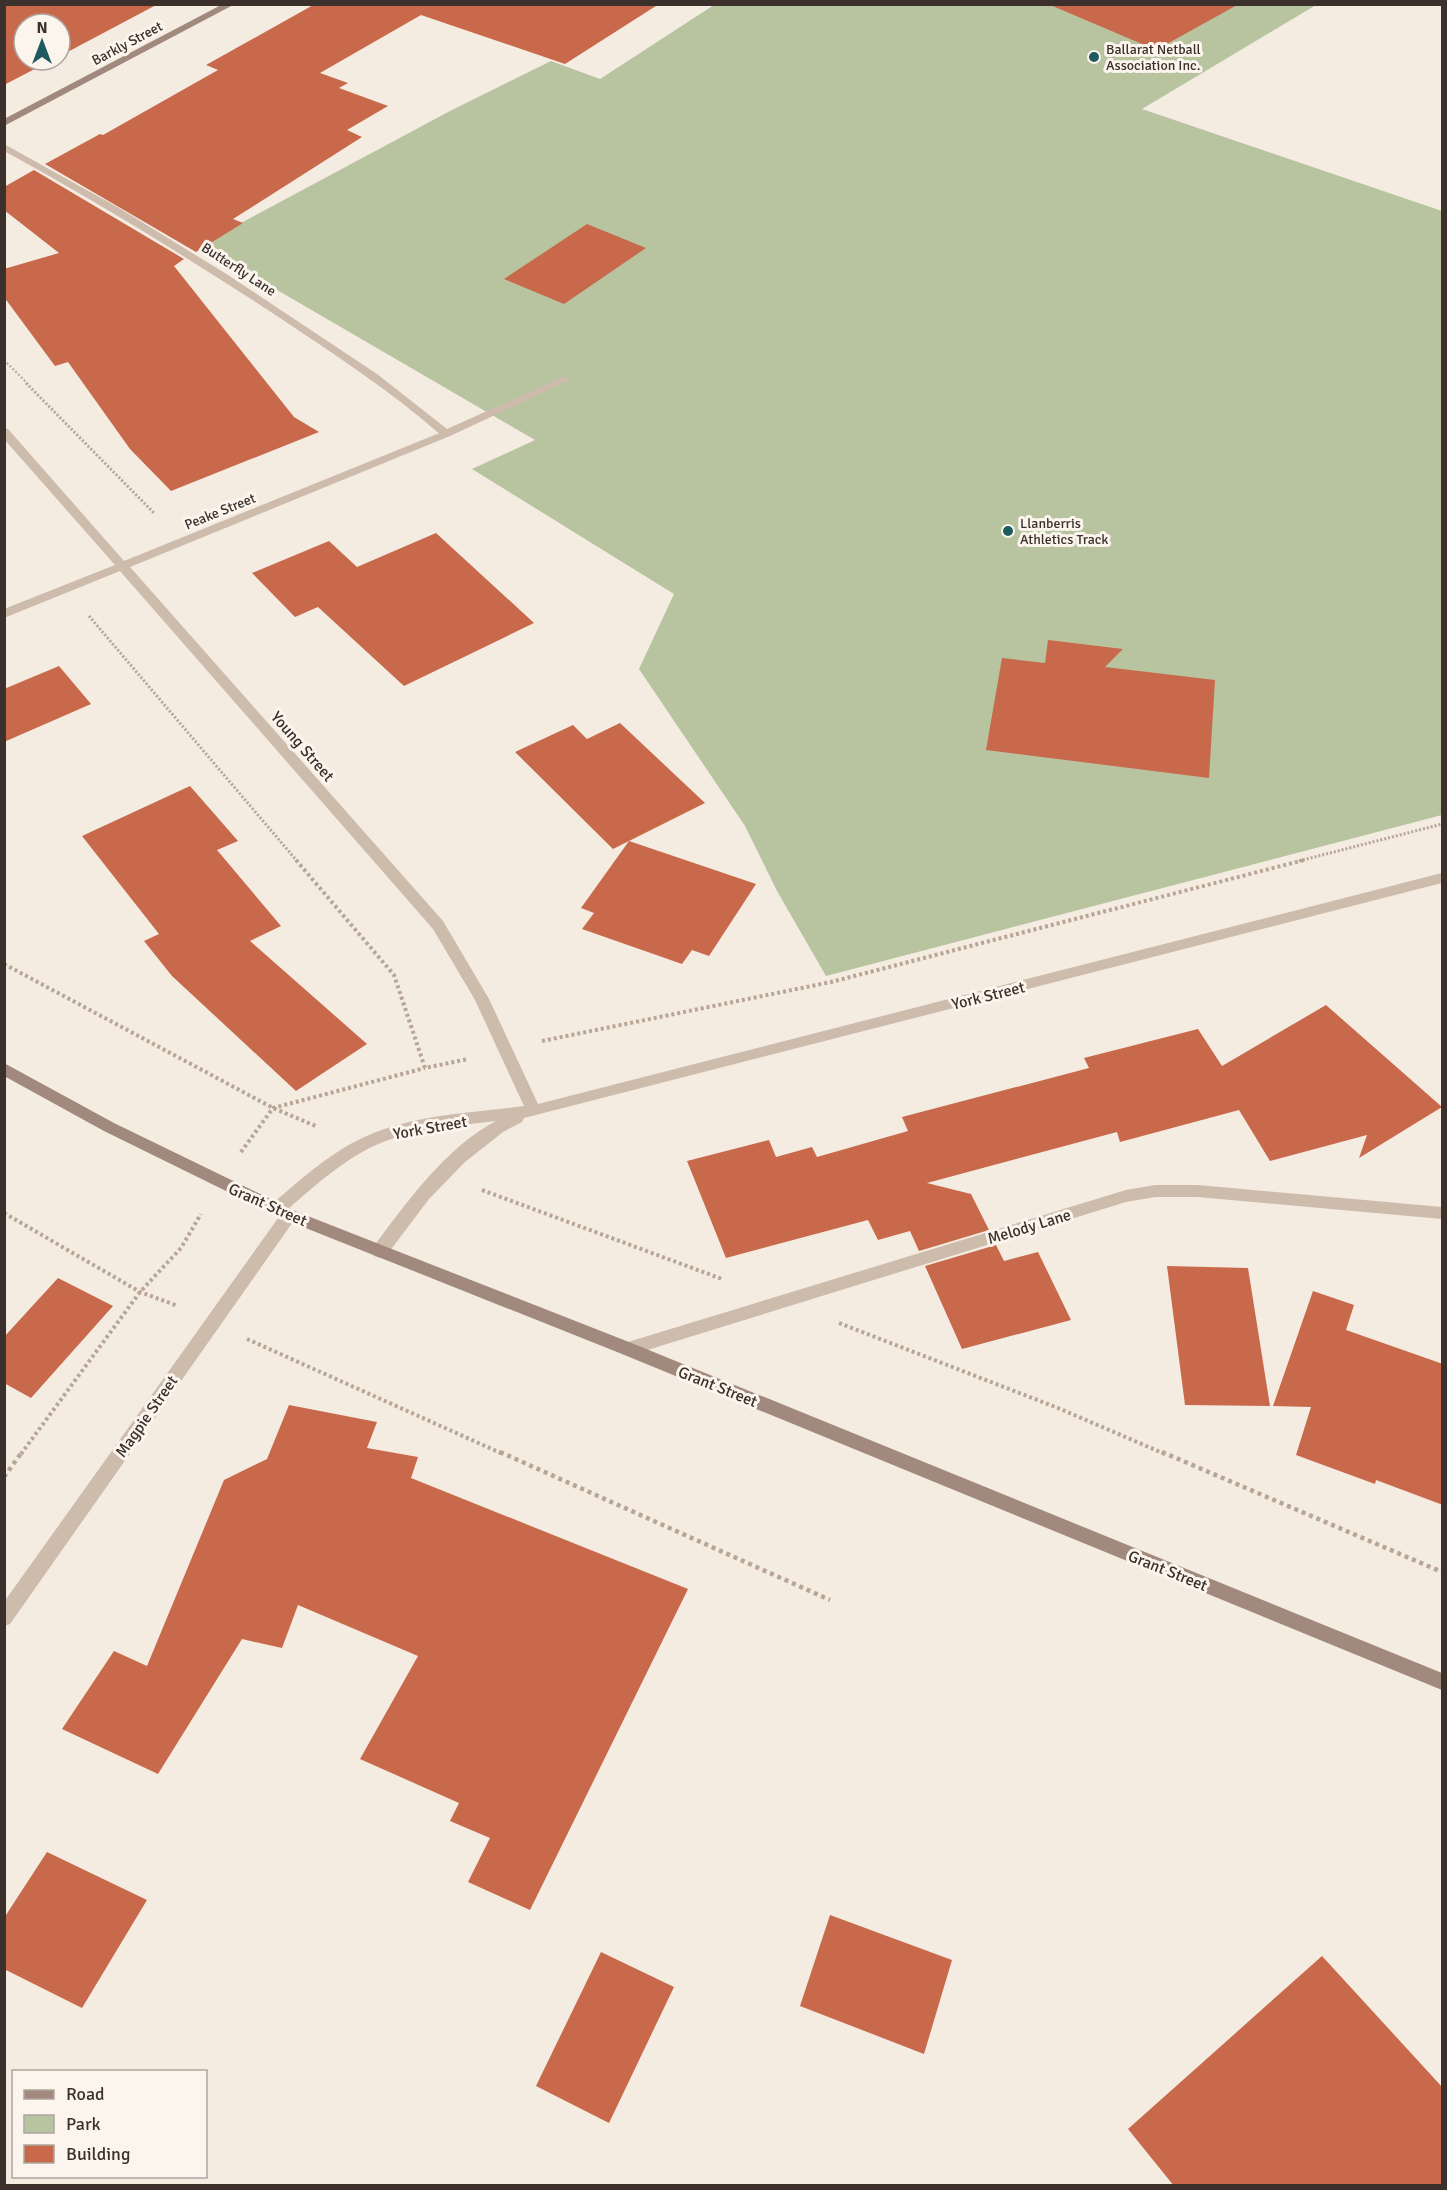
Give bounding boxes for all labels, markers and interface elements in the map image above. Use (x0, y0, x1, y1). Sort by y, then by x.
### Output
north arrow (12, 12, 72, 72)
text: N (36, 18, 48, 38)
street label: Barkly Street (89, 18, 166, 69)
place label: Ballarat Netball Association Inc. (1106, 41, 1201, 74)
marker: Ballarat Netball Association Inc. (1087, 50, 1101, 64)
street label: Butterfly Lane (198, 239, 279, 300)
street label: Peake Street (182, 490, 258, 533)
place label: Llanberris Athletics Track (1020, 515, 1108, 548)
marker: Llanberris Athletics Track (1001, 524, 1015, 538)
street label: Young Street (266, 707, 338, 786)
street label: York Street (950, 977, 1027, 1015)
street label: York Street (392, 1112, 469, 1144)
street label: Grant Street (225, 1179, 310, 1231)
street label: Melody Lane (985, 1205, 1073, 1249)
street label: Grant Street (675, 1362, 761, 1412)
street label: Magpie Street (111, 1371, 183, 1461)
street label: Grant Street (1125, 1546, 1211, 1596)
legend (12, 2070, 207, 2178)
text: Road (66, 2083, 105, 2105)
text: Park (66, 2113, 101, 2135)
text: Building (66, 2143, 130, 2165)

